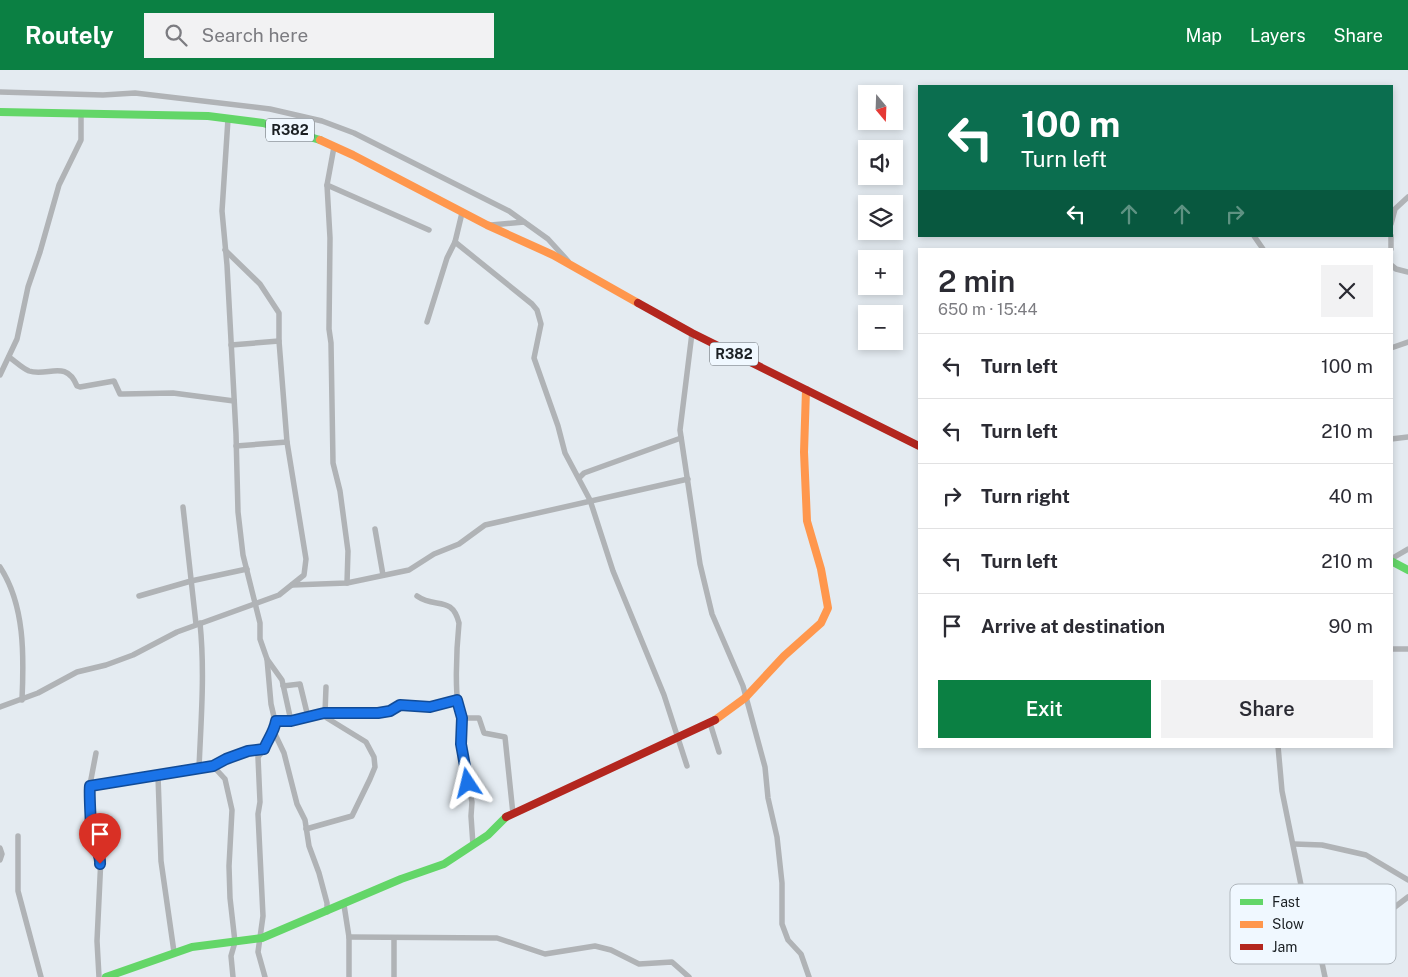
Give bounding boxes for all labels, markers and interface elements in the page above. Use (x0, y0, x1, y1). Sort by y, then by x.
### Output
search box (144, 13, 494, 58)
text: Routely (25, 21, 114, 49)
icon: search (162, 21, 190, 49)
text: Search here (202, 24, 308, 46)
text: Map (1186, 25, 1222, 46)
text: Layers (1250, 25, 1306, 46)
text: Share (1334, 25, 1383, 46)
north arrow (858, 85, 902, 130)
map controls (858, 85, 903, 350)
text: 100 m (1021, 104, 1120, 145)
icon: left (938, 105, 1003, 170)
road number: R382 (266, 118, 314, 142)
button: sound (858, 140, 903, 185)
text: Turn left (1021, 146, 1107, 172)
button: layers (858, 195, 903, 240)
icon: left (1062, 200, 1090, 228)
icon: ahead (1115, 200, 1143, 228)
icon: ahead (1168, 200, 1196, 228)
icon: right (1221, 200, 1249, 228)
button: + (858, 250, 903, 295)
text: 2 min (938, 263, 1015, 299)
button: close (1321, 265, 1373, 317)
text: 650 m · 15:44 (938, 300, 1037, 319)
button: − (858, 305, 903, 350)
road number: R382 (710, 342, 758, 366)
icon: left (938, 352, 966, 380)
text: Turn left (981, 355, 1058, 377)
text: 100 m (1321, 355, 1373, 377)
icon: left (938, 417, 966, 445)
text: Turn left (981, 420, 1058, 442)
text: 210 m (1321, 420, 1373, 442)
icon: right (938, 482, 966, 510)
text: Turn right (981, 485, 1070, 507)
text: 40 m (1328, 485, 1373, 507)
icon: left (938, 547, 966, 575)
text: Turn left (981, 550, 1058, 572)
text: 210 m (1321, 550, 1373, 572)
icon: arrive (938, 612, 966, 640)
text: Arrive at destination (981, 615, 1165, 637)
text: 90 m (1329, 615, 1373, 637)
button: Exit (938, 680, 1151, 738)
button: Share (1161, 680, 1373, 738)
position arrow (441, 756, 493, 808)
pin (79, 813, 121, 864)
icon: arrive (86, 820, 114, 848)
legend (1230, 884, 1396, 964)
text: Fast (1272, 894, 1300, 910)
text: Slow (1272, 916, 1304, 932)
text: Jam (1272, 939, 1297, 955)

